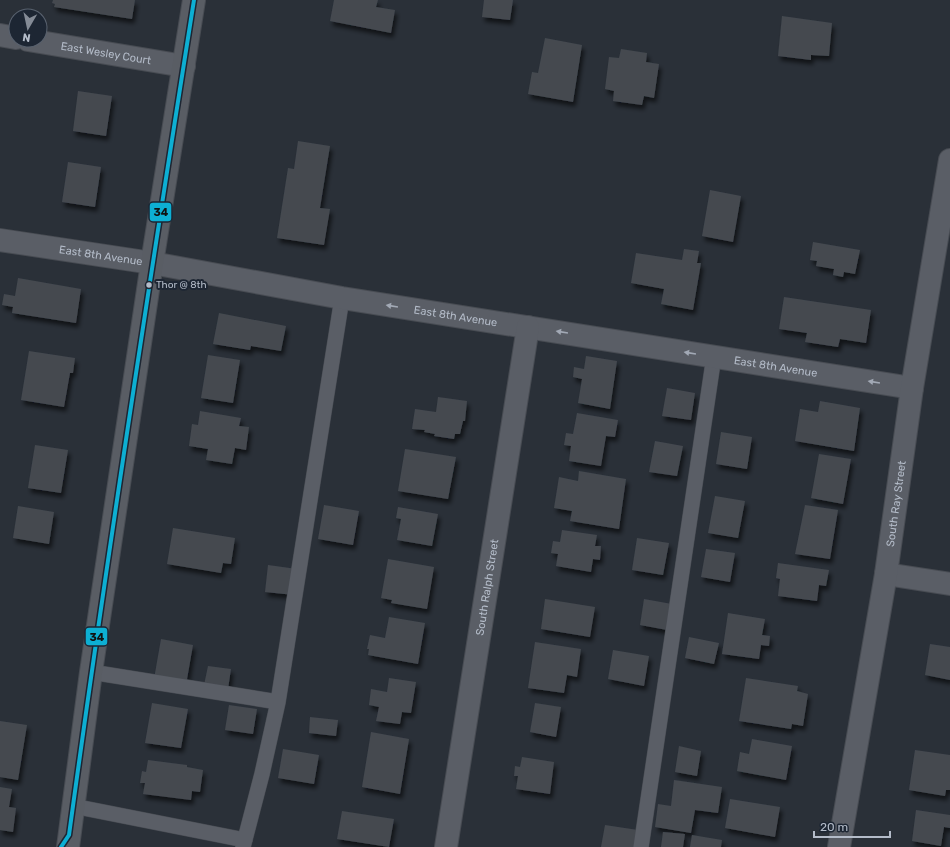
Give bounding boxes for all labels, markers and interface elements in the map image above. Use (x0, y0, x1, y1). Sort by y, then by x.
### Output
north arrow (8, 8, 48, 48)
text: N (22, 30, 31, 44)
street label: East Wesley Court (60, 39, 153, 67)
line badge: 34 (149, 202, 172, 222)
text: 34 (154, 206, 169, 219)
street label: East 8th Avenue (58, 243, 144, 268)
place label: Thor @ 8th (156, 279, 207, 291)
marker: Thor @ 8th (144, 280, 154, 290)
one-way arrow (386, 303, 398, 309)
street label: East 8th Avenue (413, 303, 498, 329)
one-way arrow (556, 329, 568, 335)
one-way arrow (684, 349, 696, 355)
street label: East 8th Avenue (733, 353, 818, 379)
one-way arrow (868, 378, 880, 384)
street label: South Ray Street (883, 459, 908, 548)
street label: South Ralph Street (473, 537, 501, 636)
line badge: 34 (85, 627, 108, 646)
text: 34 (90, 631, 105, 644)
scale bar (814, 813, 890, 839)
text: 20 m (820, 820, 848, 834)

